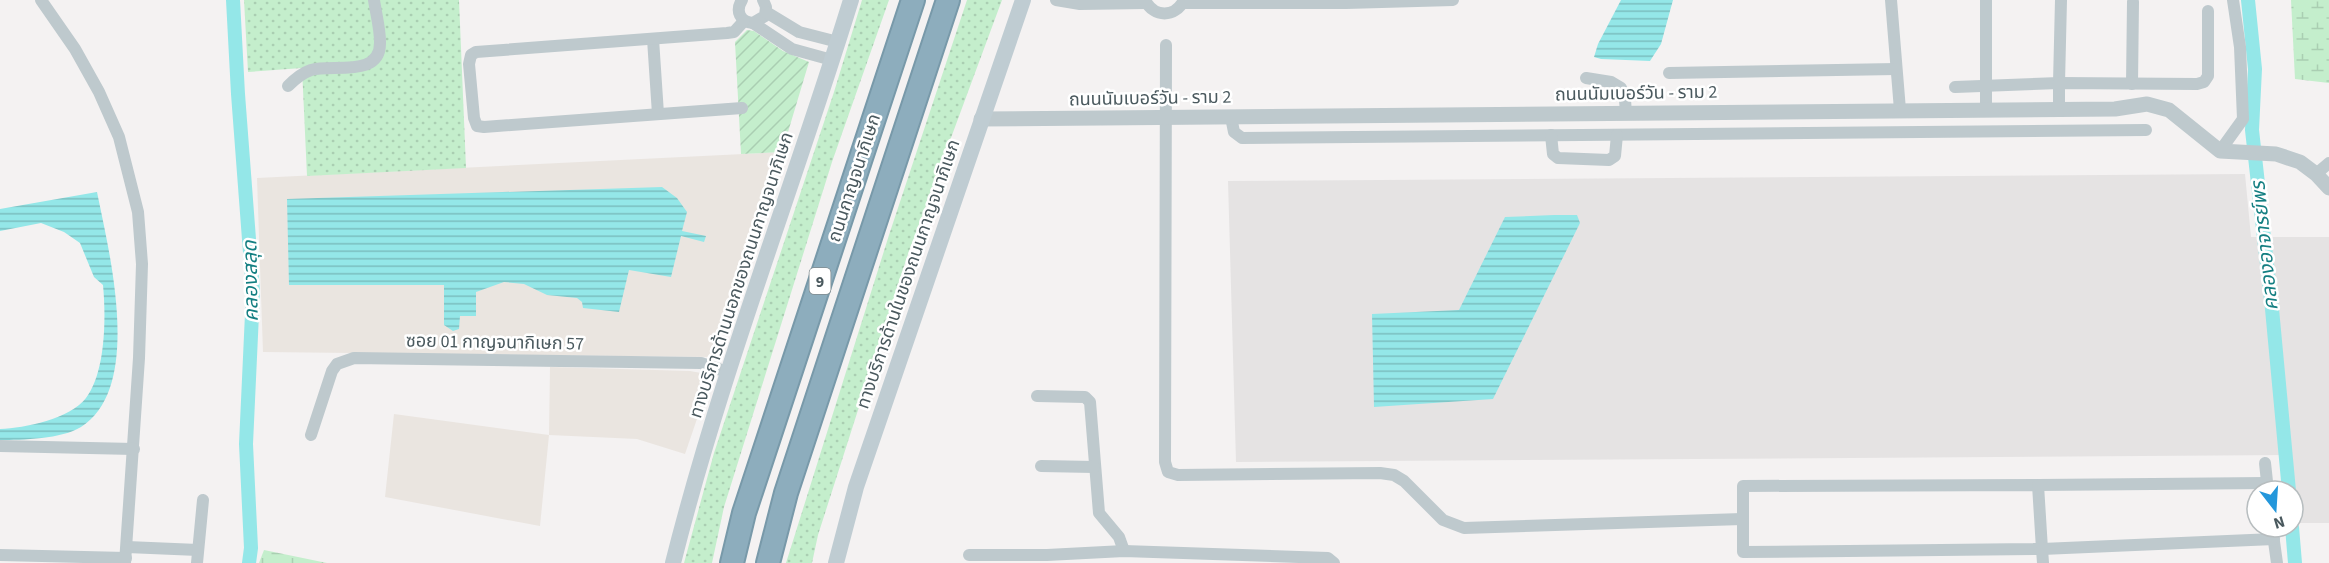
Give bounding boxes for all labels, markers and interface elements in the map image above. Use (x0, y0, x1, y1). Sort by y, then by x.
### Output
street label: ถนนนัมเบอร์วัน - ราม 2 (1555, 80, 1718, 107)
street label: ถนนนัมเบอร์วัน - ราม 2 (1069, 85, 1232, 112)
street label: ถนนกาญจนาภิเษก (822, 111, 887, 246)
street label: ทางบริการด้านนอกของถนนกาญจนาภิเษก (683, 129, 800, 421)
street label: ทางบริการด้านในของถนนกาญจนาภิเษก (851, 136, 966, 412)
water label: คลองอาจารย์พร (2244, 179, 2286, 312)
water label: คลองสลุด (236, 240, 266, 322)
road number: 9 (810, 268, 830, 294)
street label: ซอย 01 กาญจนากิเษก 57 (406, 328, 584, 357)
north arrow (2245, 479, 2305, 539)
text: N (2271, 510, 2287, 534)

